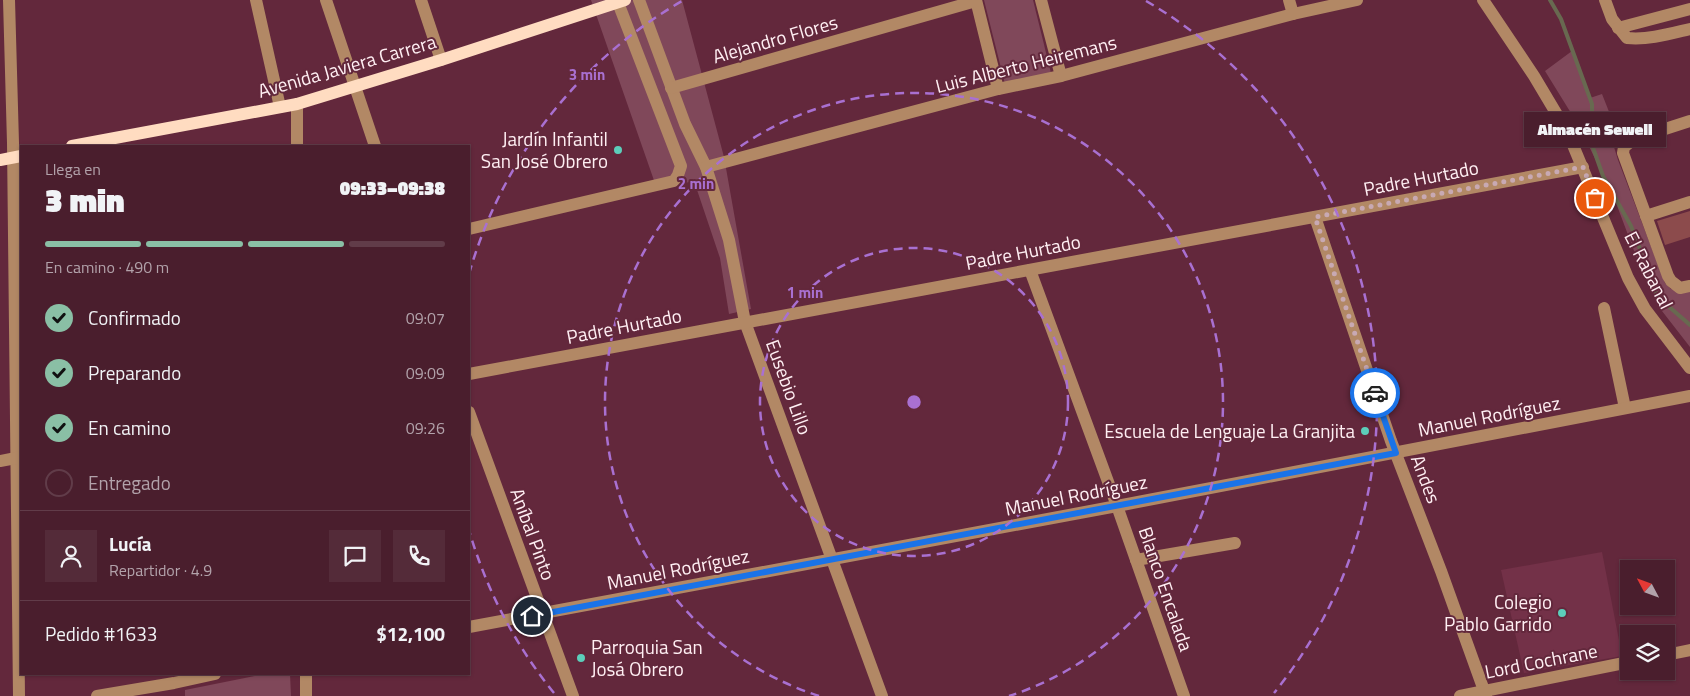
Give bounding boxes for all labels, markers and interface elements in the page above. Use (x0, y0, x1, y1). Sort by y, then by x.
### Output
street label: Alejandro Flores (709, 7, 841, 70)
street label: Avenida Javiera Carrera (254, 26, 440, 105)
street label: Luis Alberto Heiremans (932, 27, 1120, 100)
text: 3 min (569, 63, 605, 86)
callout: Almacén Sewell (1524, 113, 1666, 148)
text: Almacén Sewell (1538, 117, 1652, 141)
place label: Jardín Infantil San José Obrero (481, 124, 608, 175)
marker: Jardín Infantil San José Obrero (612, 144, 624, 156)
street label: Padre Hurtado (1361, 152, 1481, 203)
text: Llega en (45, 157, 101, 181)
text: 2 min (678, 172, 714, 195)
text: 09:33–09:38 (340, 173, 445, 202)
text: 3 min (45, 176, 125, 224)
pin (1574, 177, 1616, 219)
icon: bag (1581, 184, 1609, 212)
street label: Padre Hurtado (963, 226, 1083, 277)
street label: El Rabanal (1617, 226, 1681, 314)
text: En camino · 490 m (45, 255, 169, 279)
text: 1 min (787, 281, 823, 304)
street label: Padre Hurtado (564, 300, 684, 351)
text: Confirmado (88, 303, 181, 332)
icon: check (45, 304, 73, 332)
text: 09:07 (406, 306, 445, 330)
street label: Eusebio Lillo (759, 335, 820, 438)
text: Preparando (88, 358, 181, 387)
icon: check (45, 359, 73, 387)
text: 09:09 (406, 361, 445, 385)
courier (1350, 368, 1400, 418)
icon: car (1361, 379, 1389, 407)
street label: Manuel Rodríguez (1415, 388, 1563, 444)
centre of rings (905, 393, 923, 411)
text: En camino (88, 413, 171, 442)
icon: check (45, 414, 73, 442)
text: 09:26 (406, 416, 445, 440)
place label: Escuela de Lenguaje La Granjita (1104, 416, 1355, 445)
marker: Escuela de Lenguaje La Granjita (1359, 425, 1371, 437)
street label: Andes (1404, 450, 1449, 508)
street label: Manuel Rodríguez (1002, 467, 1150, 523)
text: Entregado (88, 468, 171, 497)
street label: Aníbal Pinto (503, 484, 564, 584)
street label: Blanco Encalada (1132, 523, 1202, 656)
text: Lucía (109, 529, 152, 558)
button: person (45, 530, 97, 582)
button: chat (329, 530, 381, 582)
button: phone (393, 530, 445, 582)
street label: Manuel Rodríguez (604, 541, 752, 597)
text: Repartidor · 4.9 (109, 558, 212, 582)
north arrow (1620, 560, 1675, 615)
map controls (1620, 560, 1675, 680)
place label: Colegio Pablo Garrido (1444, 587, 1552, 638)
pin (511, 595, 553, 637)
icon: home (518, 602, 546, 630)
marker: Colegio Pablo Garrido (1556, 607, 1568, 619)
text: Pedido #1633 (45, 619, 157, 648)
text: $12,100 (376, 619, 445, 648)
button: layers (1620, 625, 1675, 680)
place label: Parroquia San Josá Obrero (591, 632, 703, 683)
street label: Lord Cochrane (1482, 635, 1600, 686)
marker: Parroquia San Josá Obrero (575, 652, 587, 664)

